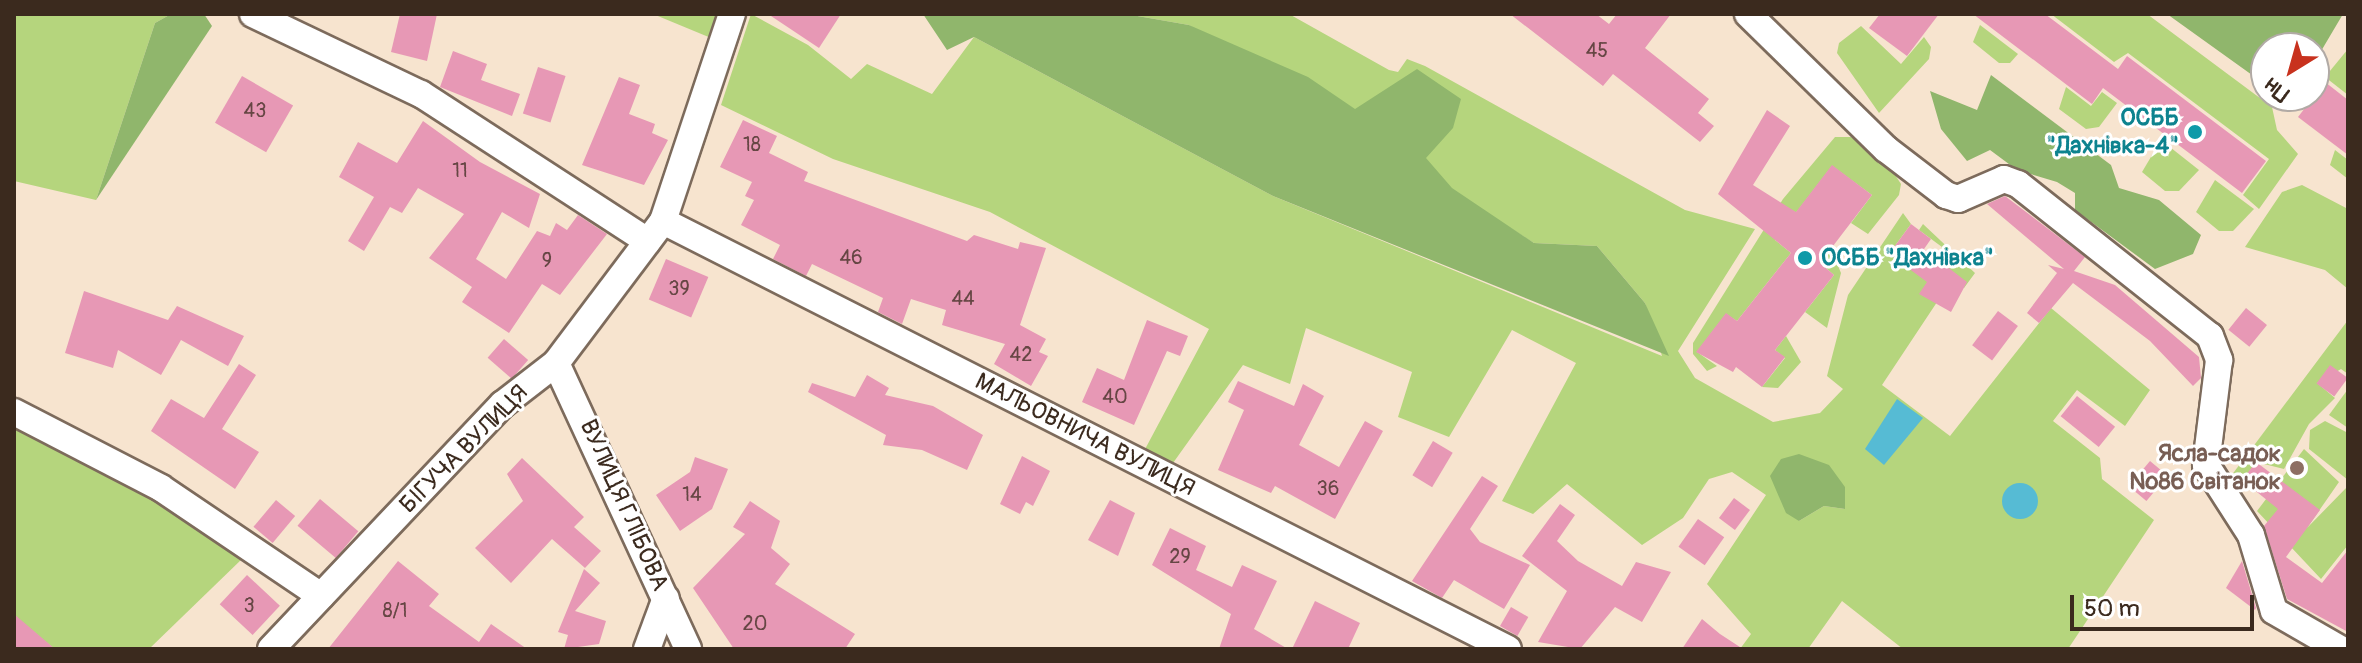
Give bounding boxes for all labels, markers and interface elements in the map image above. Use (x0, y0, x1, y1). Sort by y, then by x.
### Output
north arrow (2250, 32, 2330, 112)
house number: 45 (1586, 38, 1608, 62)
text: Пн (2259, 71, 2295, 108)
house number: 43 (244, 98, 266, 122)
place label: ОСББ "Дахнівка-4" (2046, 104, 2179, 160)
marker: ОСББ "Дахнівка-4" (2186, 123, 2204, 141)
house number: 18 (743, 132, 761, 156)
house number: 11 (452, 158, 468, 182)
place label: ОСББ "Дахнівка" (1821, 244, 1994, 272)
house number: 46 (839, 245, 863, 269)
house number: 9 (542, 248, 552, 272)
marker: ОСББ "Дахнівка" (1796, 249, 1814, 267)
house number: 39 (668, 276, 690, 300)
house number: 44 (951, 286, 975, 310)
house number: 42 (1010, 342, 1032, 366)
street label: МАЛЬОВНИЧА ВУЛИЦЯ (970, 367, 1200, 503)
street label: БІГУЧА ВУЛИЦЯ (394, 379, 534, 519)
house number: 40 (1102, 384, 1128, 408)
street label: ВУЛИЦЯ ГЛІБОВА (573, 415, 675, 595)
place label: Ясла-садок №86 Світанок (2129, 440, 2281, 496)
marker: Ясла-садок №86 Світанок (2288, 459, 2306, 477)
house number: 36 (1317, 476, 1339, 500)
house number: 14 (682, 482, 702, 506)
house number: 29 (1169, 544, 1191, 568)
scale bar (2074, 579, 2258, 629)
house number: 3 (243, 593, 255, 617)
text: 50 m (2084, 594, 2140, 623)
house number: 8/1 (382, 598, 408, 622)
house number: 20 (743, 611, 767, 635)

